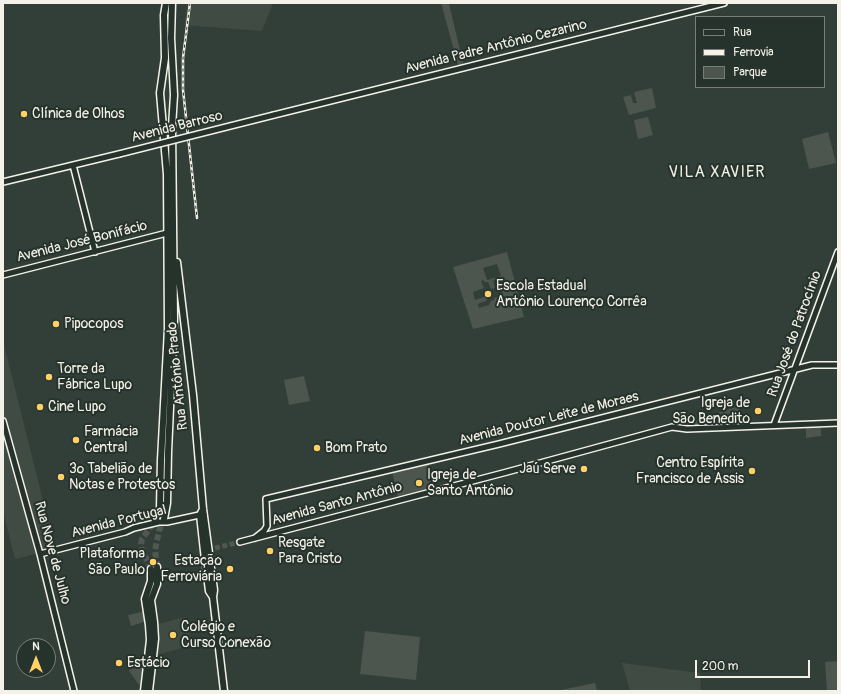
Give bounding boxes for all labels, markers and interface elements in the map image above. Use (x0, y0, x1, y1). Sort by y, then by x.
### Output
street label: Avenida Padre Antônio Cezarino (403, 16, 589, 78)
legend (695, 16, 825, 88)
text: Rua (733, 25, 752, 40)
text: Ferrovia (733, 45, 774, 60)
text: Parque (733, 65, 767, 80)
place label: Clínica de Olhos (32, 106, 124, 122)
street label: Avenida Barroso (130, 108, 224, 146)
marker: Clínica de Olhos (19, 109, 29, 119)
district label: VILA XAVIER (668, 163, 766, 183)
street label: Avenida José Bonifácio (15, 218, 149, 266)
street label: Rua José do Patrocínio (764, 269, 826, 399)
place label: Escola Estadual Antônio Lourenço Corrêa (496, 278, 647, 310)
marker: Escola Estadual Antônio Lourenço Corrêa (483, 289, 493, 299)
place label: Pipocopos (64, 316, 123, 332)
marker: Pipocopos (51, 319, 61, 329)
street label: Rua Antônio Prado (164, 321, 192, 431)
place label: Torre da Fábrica Lupo (57, 361, 132, 394)
marker: Torre da Fábrica Lupo (44, 372, 54, 382)
street label: Avenida Doutor Leite de Moraes (457, 389, 641, 449)
place label: Igreja de São Benedito (672, 395, 750, 428)
place label: Cine Lupo (48, 399, 106, 415)
marker: Cine Lupo (35, 402, 45, 412)
marker: Igreja de São Benedito (753, 406, 763, 416)
place label: Farmácia Central (84, 424, 138, 456)
marker: Farmácia Central (71, 435, 81, 445)
place label: Bom Prato (325, 440, 387, 456)
marker: Bom Prato (312, 443, 322, 453)
place label: Centro Espírita Francisco de Assis (636, 455, 744, 488)
place label: 3º Tabelião de Notas e Protestos (69, 461, 175, 494)
place label: Jaú Serve (519, 461, 576, 477)
marker: Jaú Serve (579, 464, 589, 474)
marker: Centro Espírita Francisco de Assis (747, 466, 757, 476)
place label: Igreja de Santo Antônio (427, 467, 513, 500)
marker: 3º Tabelião de Notas e Protestos (56, 472, 66, 482)
marker: Igreja de Santo Antônio (414, 478, 424, 488)
street label: Avenida Santo Antônio (270, 479, 404, 529)
street label: Rua Nove de Julho (30, 500, 74, 606)
street label: Avenida Portugal (70, 502, 168, 542)
place label: Resgate Para Cristo (278, 535, 342, 568)
place label: Plataforma São Paulo (79, 546, 145, 578)
marker: Resgate Para Cristo (265, 546, 275, 556)
place label: Estação Ferroviária (161, 553, 222, 586)
marker: Plataforma São Paulo (148, 557, 158, 567)
marker: Estação Ferroviária (225, 564, 235, 574)
place label: Colégio e Curso Conexão (181, 619, 271, 652)
marker: Colégio e Curso Conexão (168, 630, 178, 640)
north arrow (16, 638, 56, 678)
text: N (32, 640, 40, 653)
scale bar (697, 652, 812, 678)
place label: Estácio (127, 655, 170, 671)
marker: Estácio (114, 658, 124, 668)
text: 200 m (702, 659, 738, 674)

